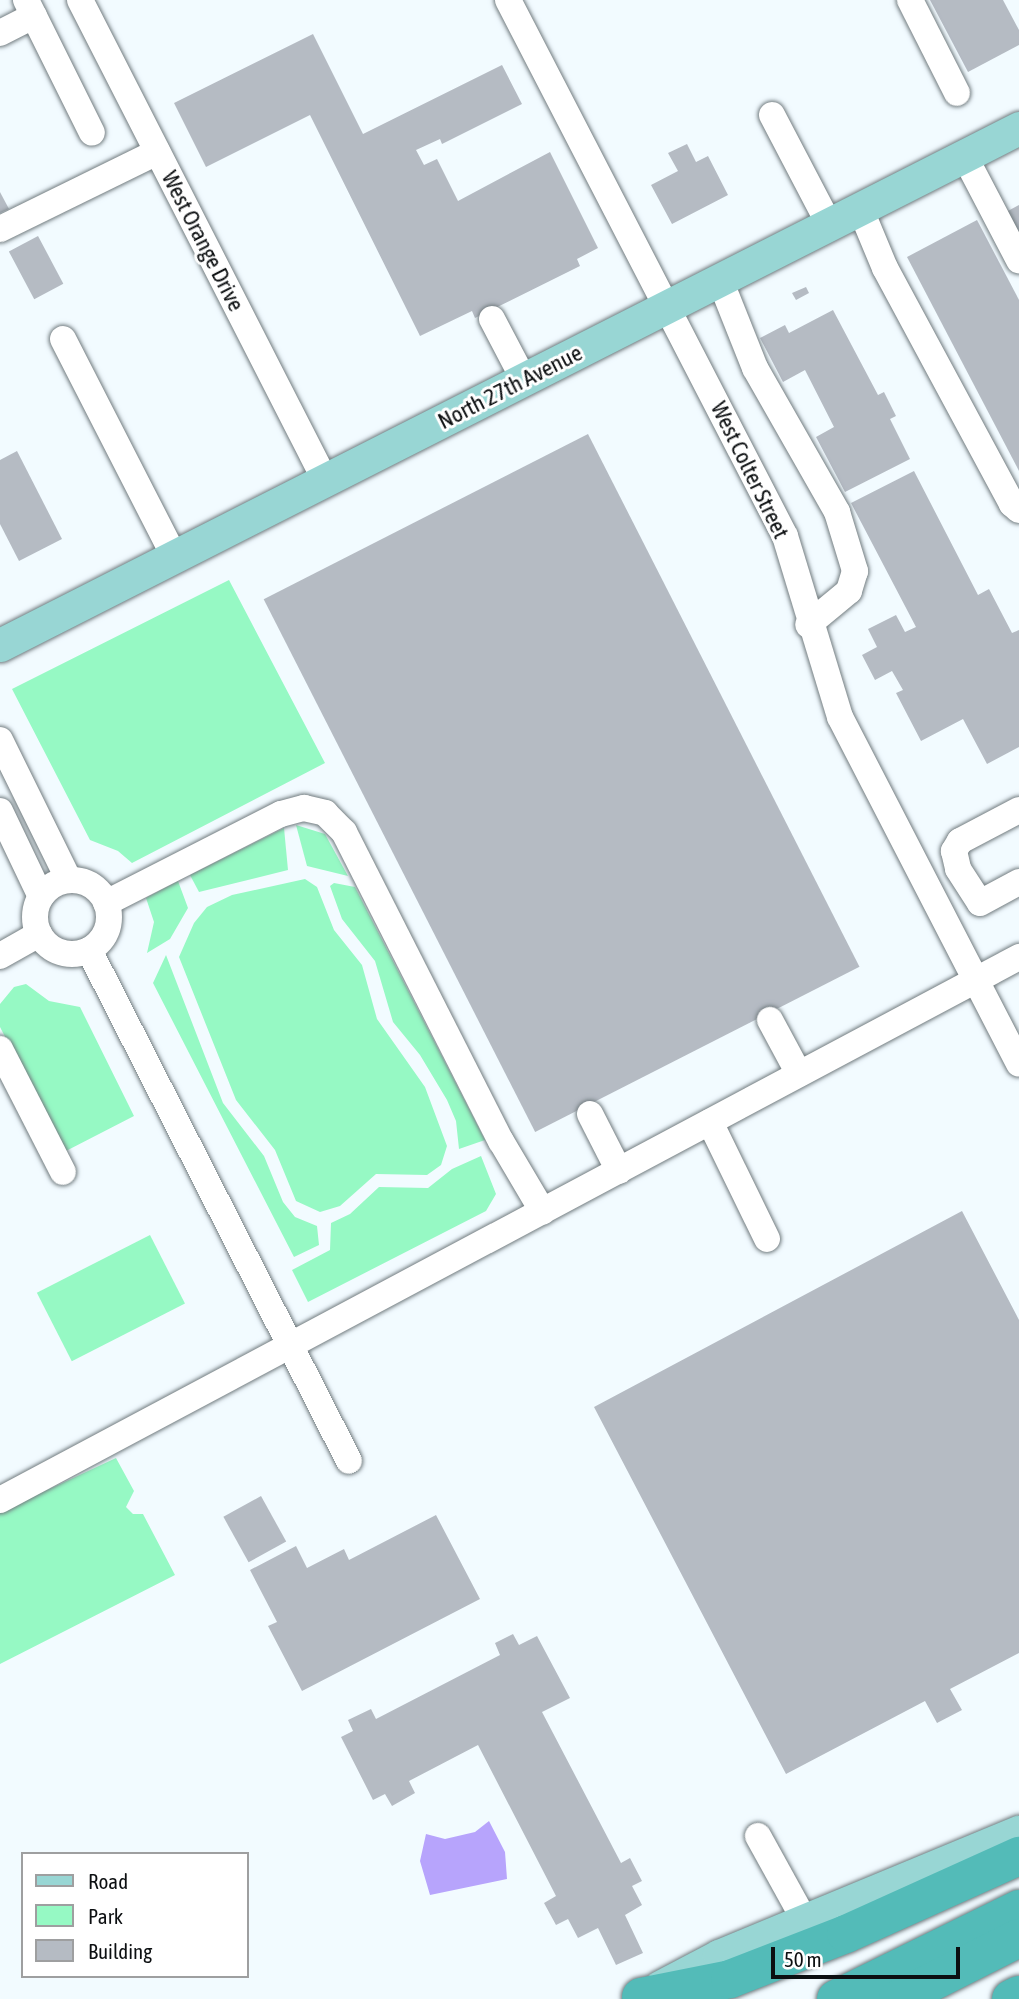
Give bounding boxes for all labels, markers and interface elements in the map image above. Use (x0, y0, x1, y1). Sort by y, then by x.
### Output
street label: West Orange Drive (156, 166, 250, 316)
street label: North 27th Avenue (433, 339, 587, 435)
street label: West Colter Street (705, 397, 795, 543)
legend (21, 1852, 248, 1978)
text: Road (88, 1869, 128, 1893)
text: Park (88, 1904, 123, 1928)
scale bar (774, 1932, 963, 1976)
text: Building (88, 1939, 152, 1963)
text: 50 m (784, 1947, 822, 1971)

